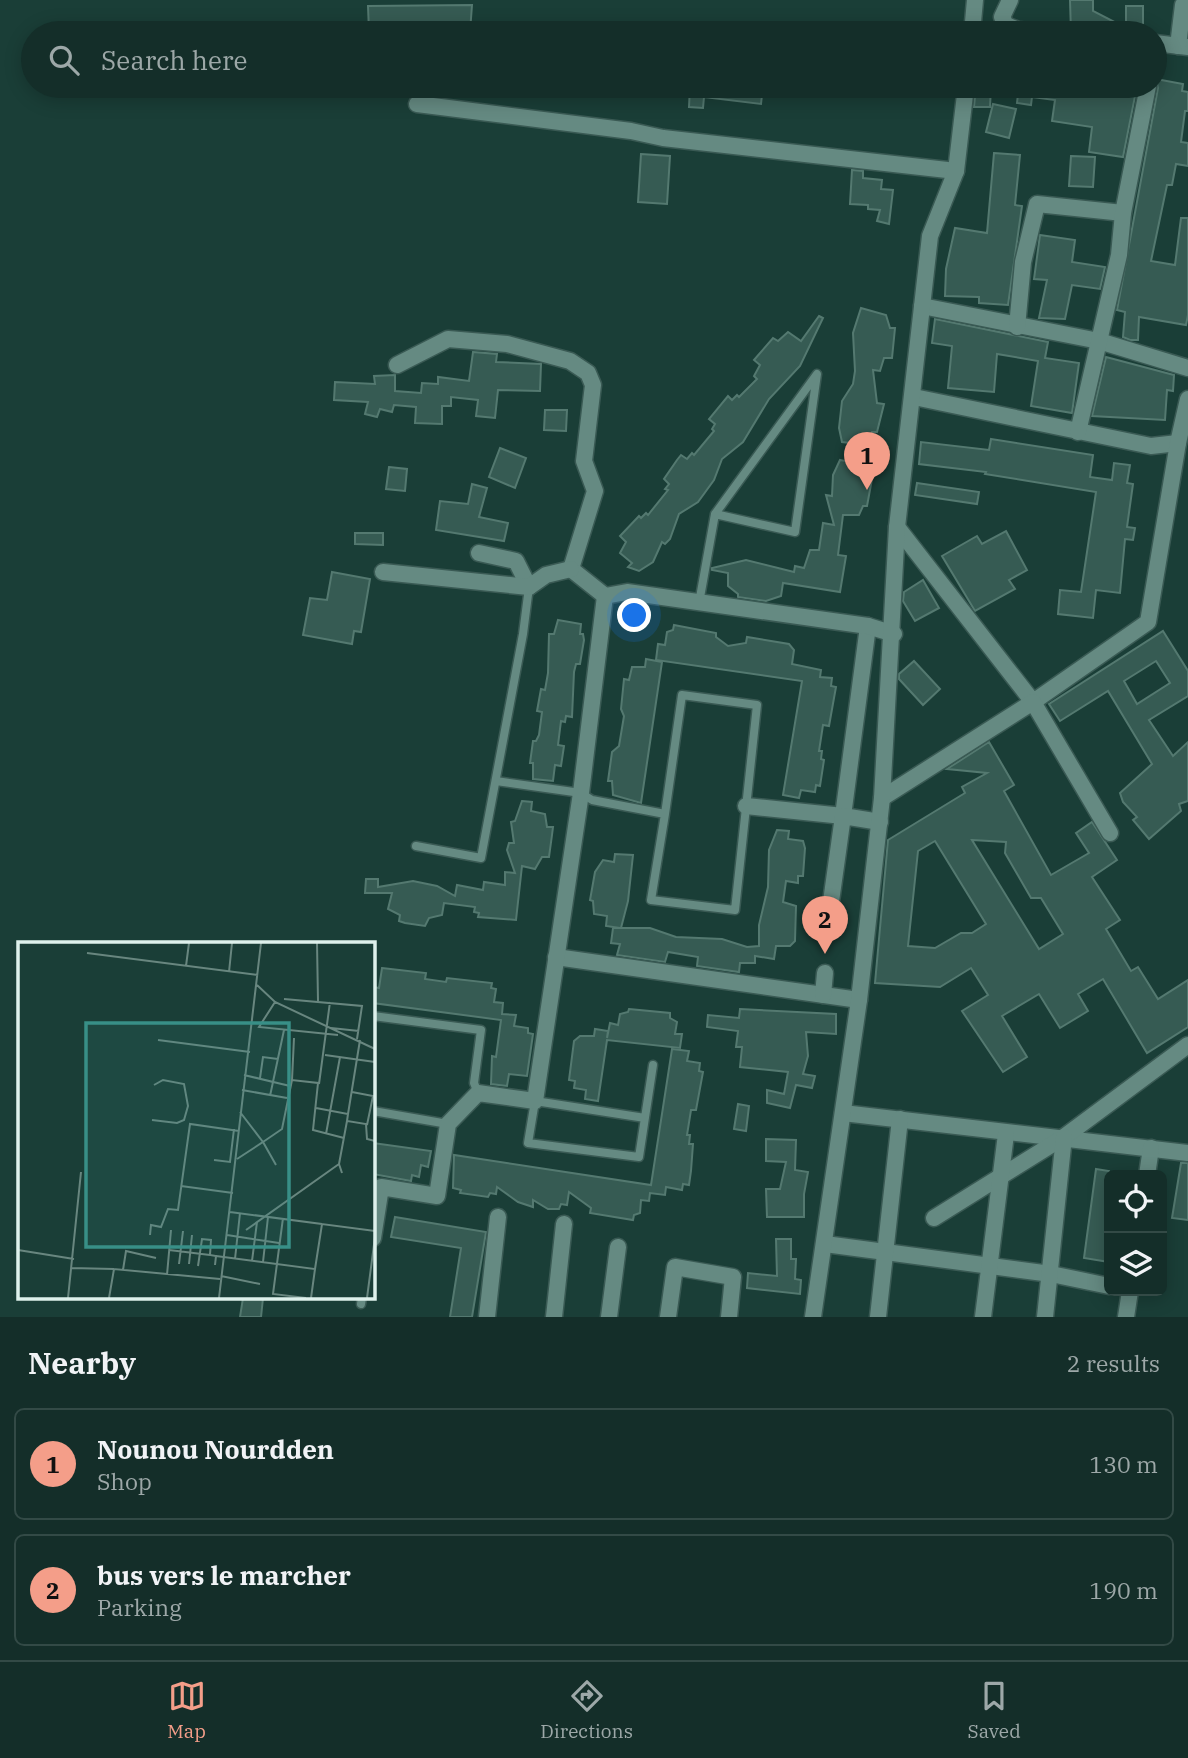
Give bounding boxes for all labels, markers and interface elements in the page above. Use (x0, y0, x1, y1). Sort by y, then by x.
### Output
search box (21, 21, 1167, 98)
icon: search (45, 41, 83, 79)
text: Search here (101, 43, 247, 77)
pin: 1 (844, 432, 890, 490)
your location (617, 598, 651, 632)
pin: 2 (802, 896, 848, 954)
inset map (18, 942, 374, 1300)
map controls (1104, 1170, 1167, 1296)
button: locate (1104, 1170, 1167, 1233)
button: layers (1104, 1233, 1167, 1296)
text: Nearby (28, 1343, 136, 1382)
text: 2 results (1067, 1348, 1160, 1378)
text: Nounou Nourdden (97, 1432, 334, 1466)
text: 1 (46, 1449, 60, 1479)
text: 130 m (1089, 1449, 1158, 1479)
text: Shop (97, 1466, 152, 1496)
text: bus vers le marcher (97, 1558, 351, 1592)
text: 2 (46, 1575, 60, 1605)
text: 190 m (1089, 1575, 1158, 1605)
text: Parking (97, 1592, 182, 1622)
tab: Map (167, 1677, 206, 1743)
tab: Directions (540, 1677, 633, 1743)
tab: Saved (968, 1677, 1021, 1743)

